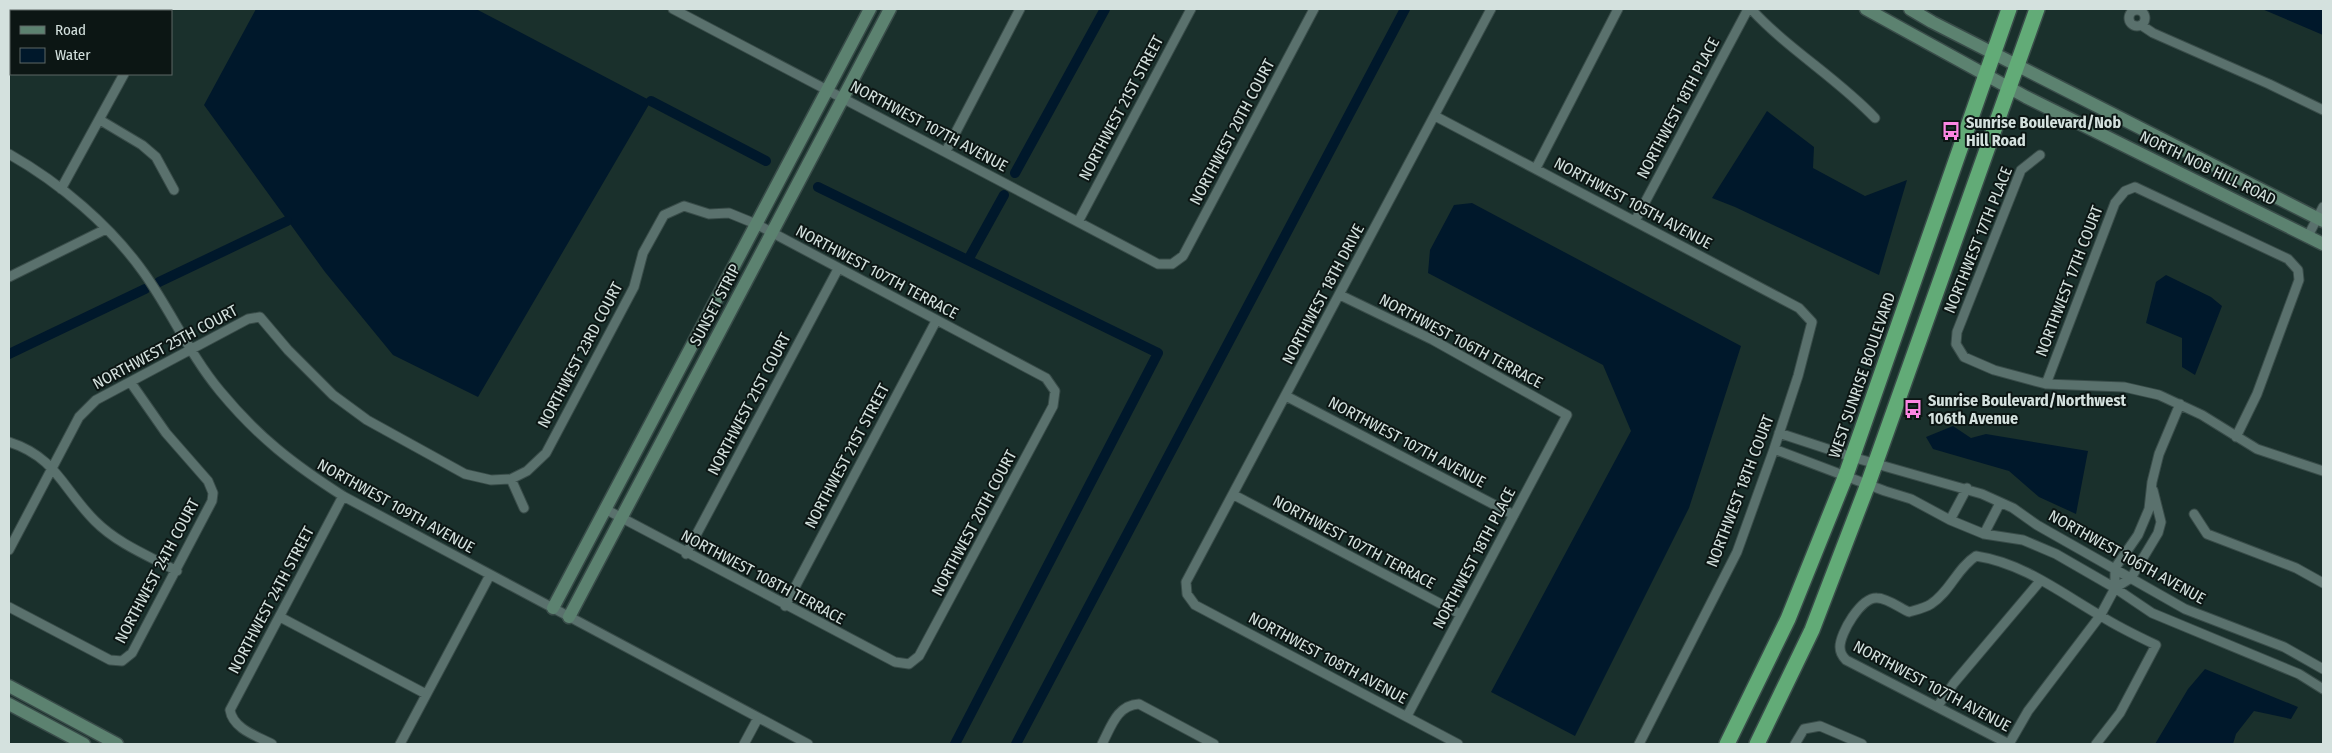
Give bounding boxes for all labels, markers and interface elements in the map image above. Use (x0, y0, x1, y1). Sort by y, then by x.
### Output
legend (10, 10, 172, 75)
text: Road (55, 21, 86, 39)
street label: NORTHWEST 21ST STREET (1075, 32, 1167, 184)
street label: NORTHWEST 18TH PLACE (1633, 34, 1723, 182)
text: Water (55, 46, 91, 64)
street label: NORTHWEST 20TH COURT (1186, 55, 1279, 208)
street label: NORTHWEST 107TH AVENUE (847, 76, 1011, 176)
place label: Sunrise Boulevard/Nob Hill Road (1966, 113, 2121, 150)
bus stop icon: Sunrise Boulevard/Nob Hill Road (1940, 120, 1962, 142)
street label: NORTH NOB HILL ROAD (2137, 127, 2279, 209)
street label: NORTHWEST 105TH AVENUE (1551, 153, 1715, 253)
street label: NORTHWEST 17TH PLACE (1940, 164, 2016, 316)
street label: NORTHWEST 17TH COURT (2031, 202, 2107, 359)
street label: NORTHWEST 107TH TERRACE (793, 221, 961, 323)
street label: NORTHWEST 18TH DRIVE (1278, 221, 1368, 367)
street label: SUNSET STRIP (686, 261, 744, 349)
street label: NORTHWEST 23RD COURT (533, 278, 627, 431)
street label: WEST SUNRISE BOULEVARD (1825, 289, 1899, 461)
street label: NORTHWEST 106TH TERRACE (1376, 290, 1546, 392)
street label: NORTHWEST 25TH COURT (89, 301, 241, 393)
street label: NORTHWEST 21ST COURT (703, 329, 795, 478)
street label: NORTHWEST 21ST STREET (801, 380, 893, 532)
place label: Sunrise Boulevard/Northwest 106th Avenue (1928, 391, 2126, 428)
street label: NORTHWEST 107TH AVENUE (1325, 392, 1489, 492)
bus stop icon: Sunrise Boulevard/Northwest 106th Avenue (1902, 398, 1924, 420)
street label: NORTHWEST 18TH COURT (1702, 412, 1778, 570)
street label: NORTHWEST 20TH COURT (928, 446, 1021, 599)
street label: NORTHWEST 109TH AVENUE (314, 455, 478, 557)
street label: NORTHWEST 18TH PLACE (1429, 484, 1519, 632)
street label: NORTHWEST 107TH TERRACE (1270, 491, 1438, 593)
street label: NORTHWEST 24TH COURT (111, 495, 203, 647)
street label: NORTHWEST 106TH AVENUE (2045, 506, 2209, 608)
street label: NORTHWEST 24TH STREET (224, 523, 318, 677)
street label: NORTHWEST 108TH TERRACE (678, 526, 848, 628)
street label: NORTHWEST 108TH AVENUE (1245, 608, 1411, 708)
street label: NORTHWEST 107TH AVENUE (1850, 636, 2014, 736)

